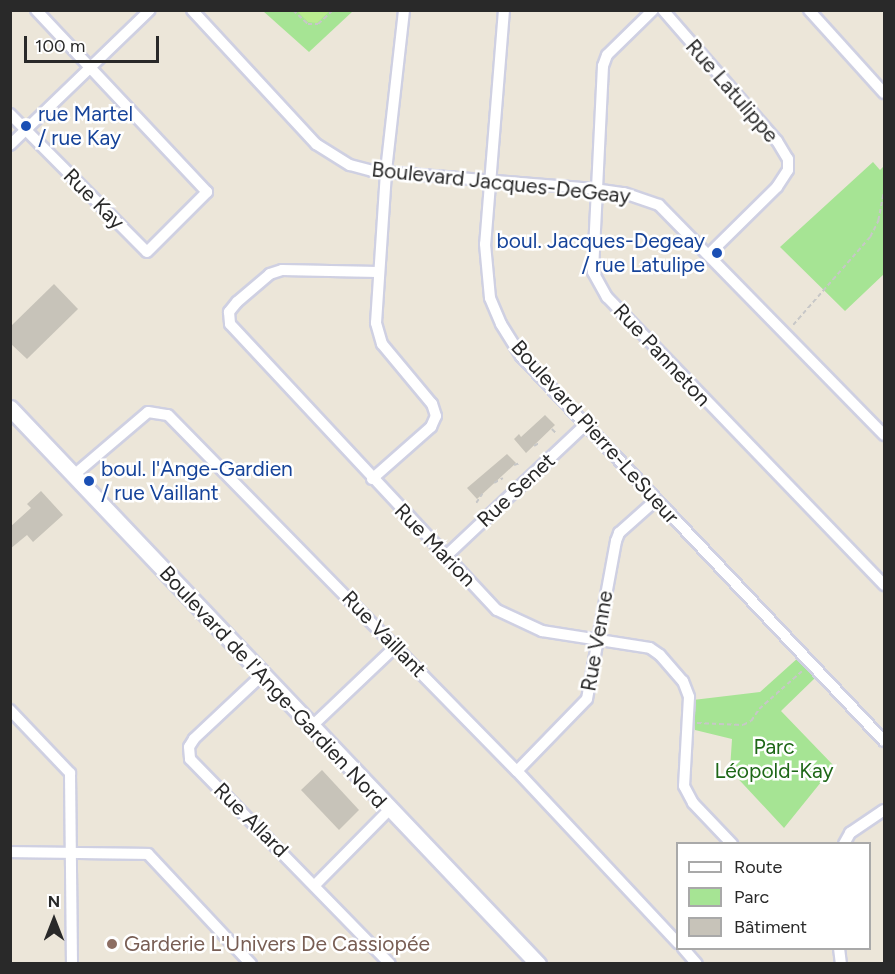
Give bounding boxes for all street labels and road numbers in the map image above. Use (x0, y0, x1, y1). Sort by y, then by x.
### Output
street label: Rue Latulippe (680, 34, 784, 148)
street label: Boulevard Jacques-DeGeay (370, 157, 632, 209)
street label: Rue Kay (58, 163, 130, 235)
street label: Rue Panneton (608, 299, 716, 411)
street label: Boulevard Pierre-LeSueur (506, 335, 684, 529)
street label: Rue Senet (472, 448, 560, 532)
street label: Rue Marion (389, 498, 481, 592)
street label: Boulevard de l'Ange-Gardien Nord (154, 561, 392, 813)
street label: Rue Vaillant (337, 586, 431, 682)
street label: Rue Venne (576, 589, 618, 693)
street label: Rue Allard (208, 777, 294, 863)

